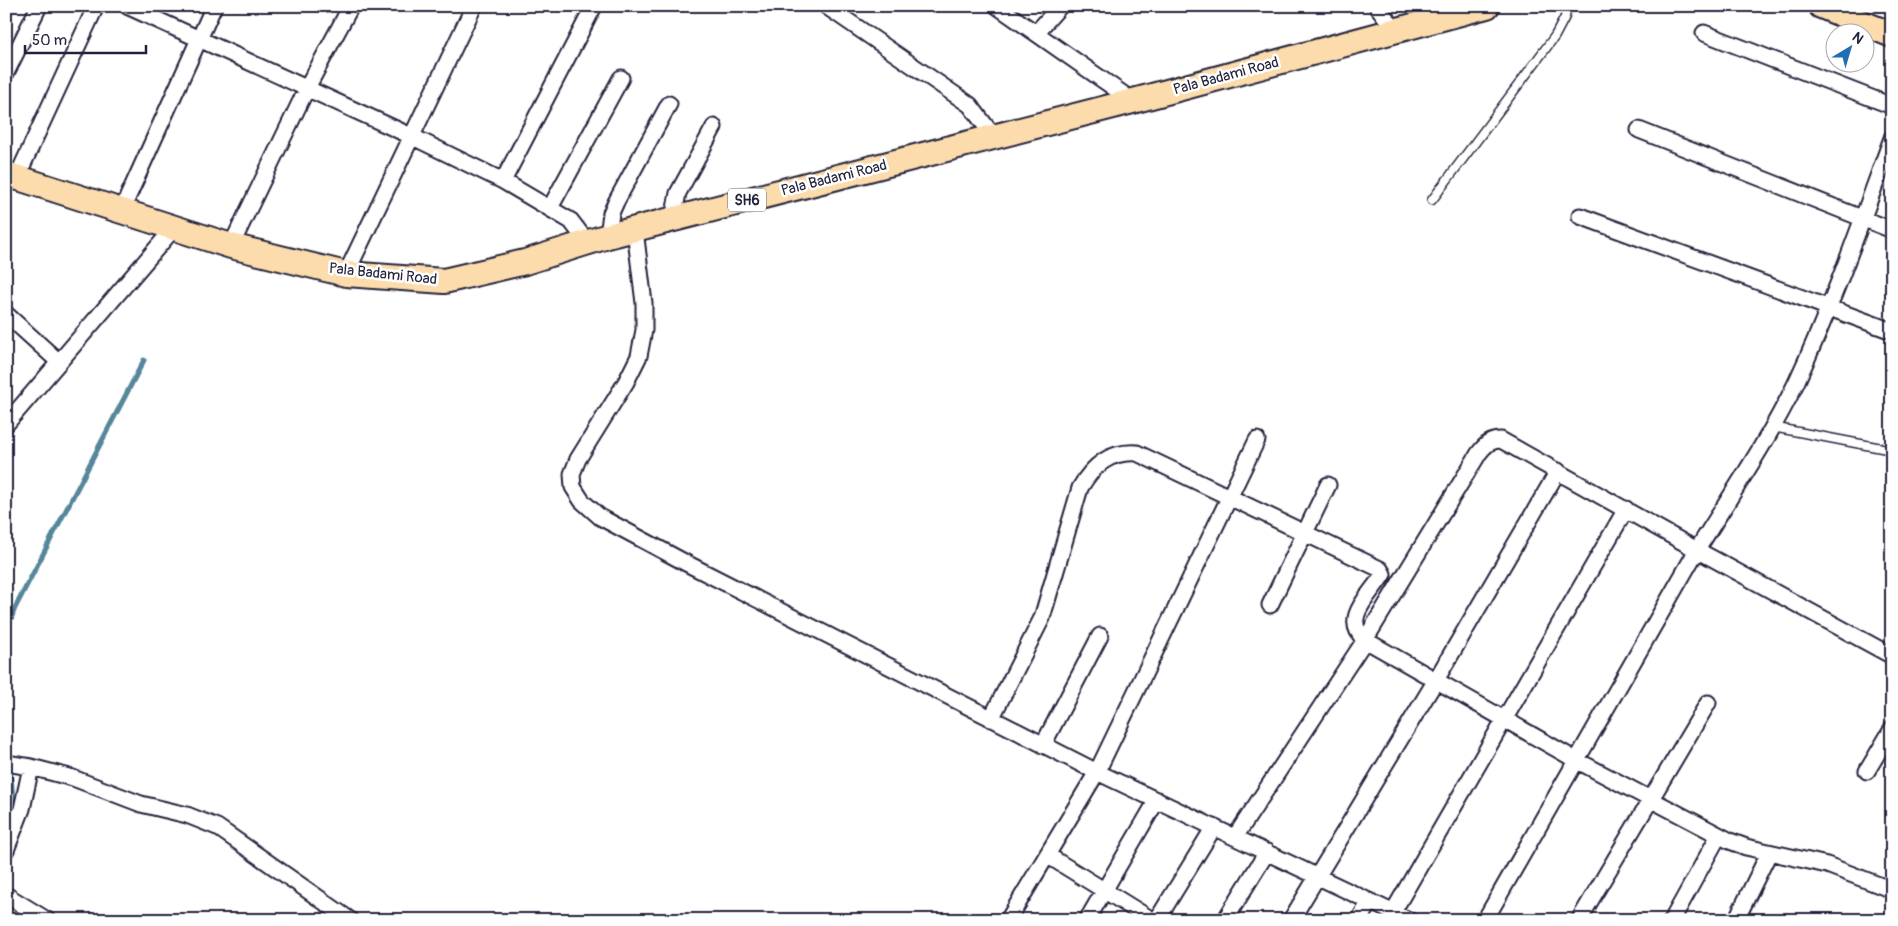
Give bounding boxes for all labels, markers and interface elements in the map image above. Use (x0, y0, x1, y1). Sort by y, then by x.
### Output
scale bar (25, 22, 146, 54)
north arrow (1826, 22, 1876, 72)
text: N (1849, 29, 1867, 48)
text: 50 m (32, 31, 67, 50)
street label: Pala Badami Road (1171, 53, 1281, 99)
street label: Pala Badami Road (779, 156, 889, 200)
road number: SH6 (728, 188, 766, 212)
street label: Pala Badami Road (328, 259, 438, 289)

